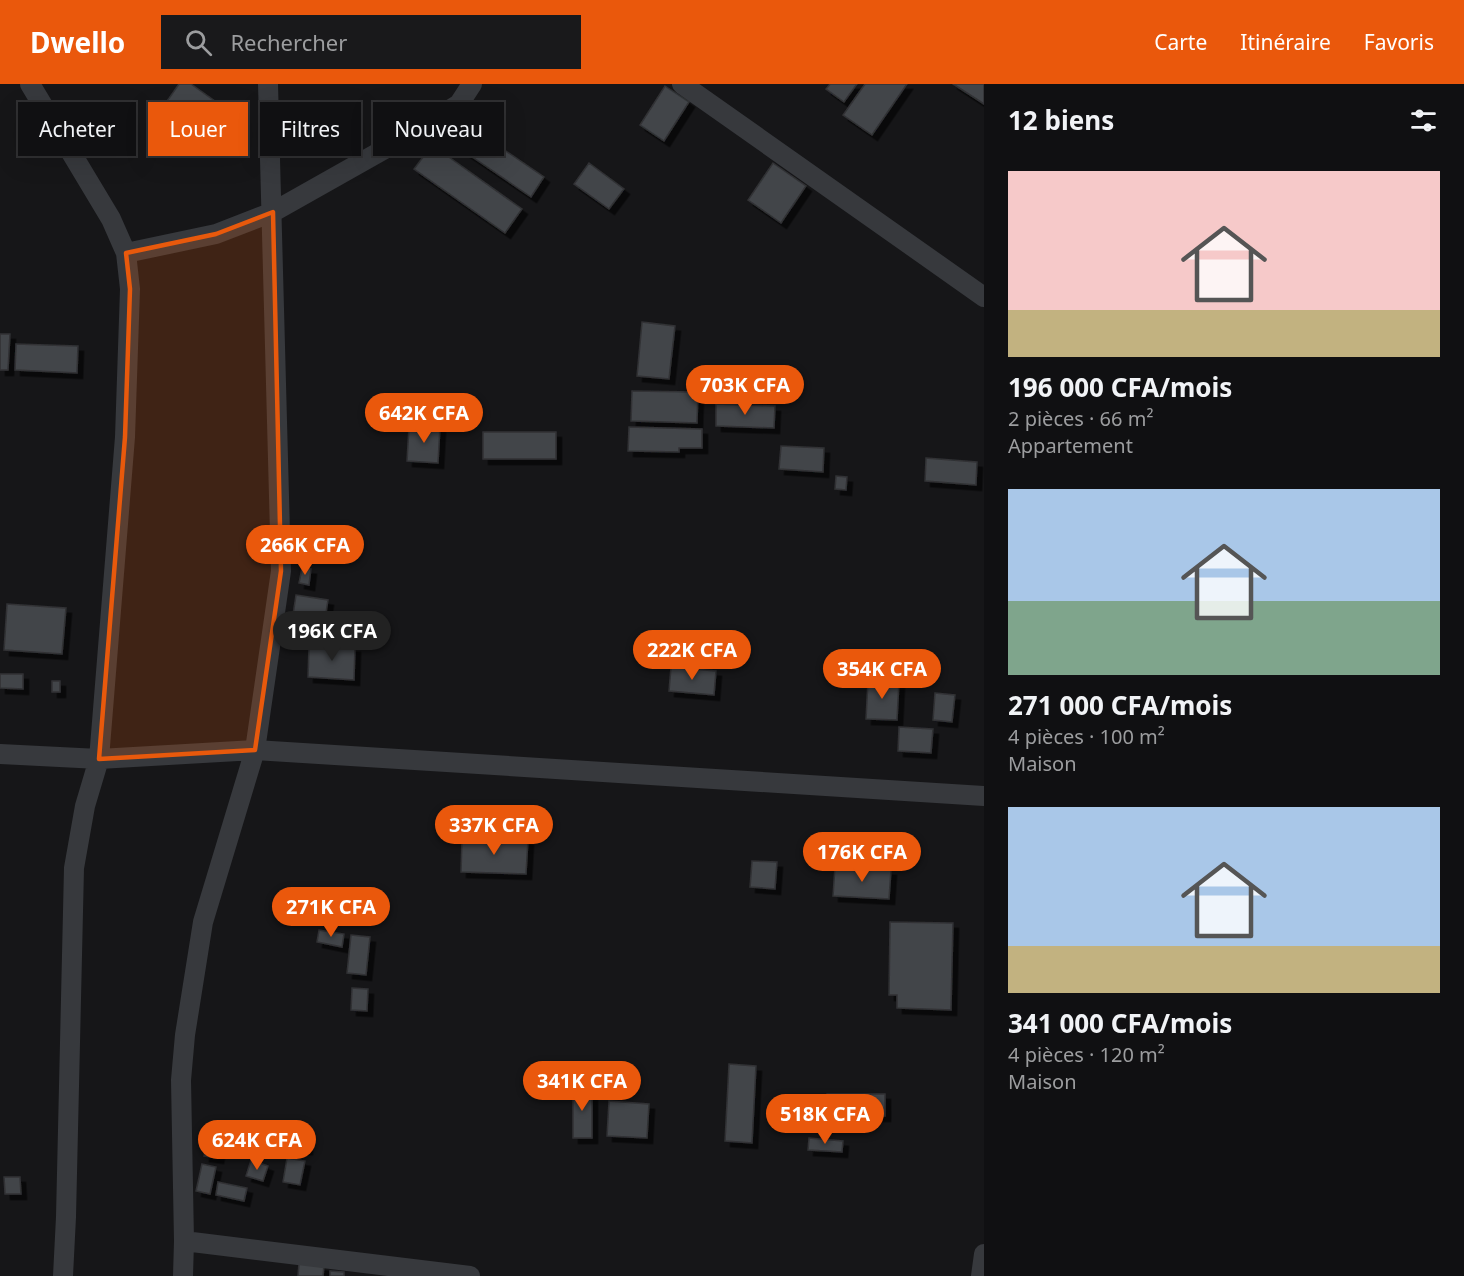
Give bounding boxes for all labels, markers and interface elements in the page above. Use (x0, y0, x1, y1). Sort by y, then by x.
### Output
search box (161, 15, 581, 69)
text: Dwello (30, 23, 125, 61)
icon: search (182, 26, 215, 59)
text: Rechercher (230, 27, 347, 57)
text: Carte (1154, 28, 1207, 56)
text: Itinéraire (1240, 28, 1331, 56)
text: Favoris (1364, 28, 1434, 56)
chip: Acheter (18, 102, 136, 156)
chip: Louer (148, 102, 248, 156)
chip: Filtres (260, 102, 361, 156)
chip: Nouveau (373, 102, 504, 156)
text: 12 biens (1008, 102, 1114, 138)
icon: filters (1407, 104, 1440, 137)
icon: home (1170, 210, 1278, 318)
pin: 703K CFA (683, 365, 807, 416)
text: 196 000 CFA/mois (1008, 369, 1232, 405)
text: 703K CFA (700, 371, 790, 398)
pin: 642K CFA (362, 393, 486, 444)
text: 642K CFA (379, 399, 469, 426)
text: 2 pièces · 66 m² (1008, 405, 1153, 432)
text: Appartement (1008, 432, 1133, 459)
pin: 266K CFA (243, 525, 367, 576)
icon: home (1170, 528, 1278, 636)
text: 266K CFA (260, 531, 350, 558)
pin: 196K CFA (270, 611, 394, 662)
text: 196K CFA (287, 617, 377, 644)
pin: 222K CFA (630, 630, 754, 681)
text: 222K CFA (647, 636, 737, 663)
pin: 354K CFA (820, 649, 944, 700)
text: 354K CFA (837, 655, 927, 682)
text: 271 000 CFA/mois (1008, 687, 1232, 723)
text: 4 pièces · 100 m² (1008, 723, 1165, 750)
text: Maison (1008, 750, 1077, 777)
pin: 337K CFA (432, 805, 556, 856)
text: 337K CFA (449, 811, 539, 838)
pin: 176K CFA (800, 832, 924, 883)
text: 176K CFA (817, 838, 907, 865)
icon: home (1170, 846, 1278, 954)
pin: 271K CFA (269, 887, 393, 938)
text: 271K CFA (286, 893, 376, 920)
text: 341 000 CFA/mois (1008, 1005, 1232, 1041)
text: 4 pièces · 120 m² (1008, 1041, 1165, 1068)
pin: 341K CFA (520, 1061, 644, 1112)
text: 341K CFA (537, 1067, 627, 1094)
text: Maison (1008, 1068, 1077, 1095)
pin: 518K CFA (763, 1094, 887, 1145)
text: 518K CFA (780, 1100, 870, 1127)
pin: 624K CFA (195, 1120, 319, 1171)
text: 624K CFA (212, 1126, 302, 1153)

